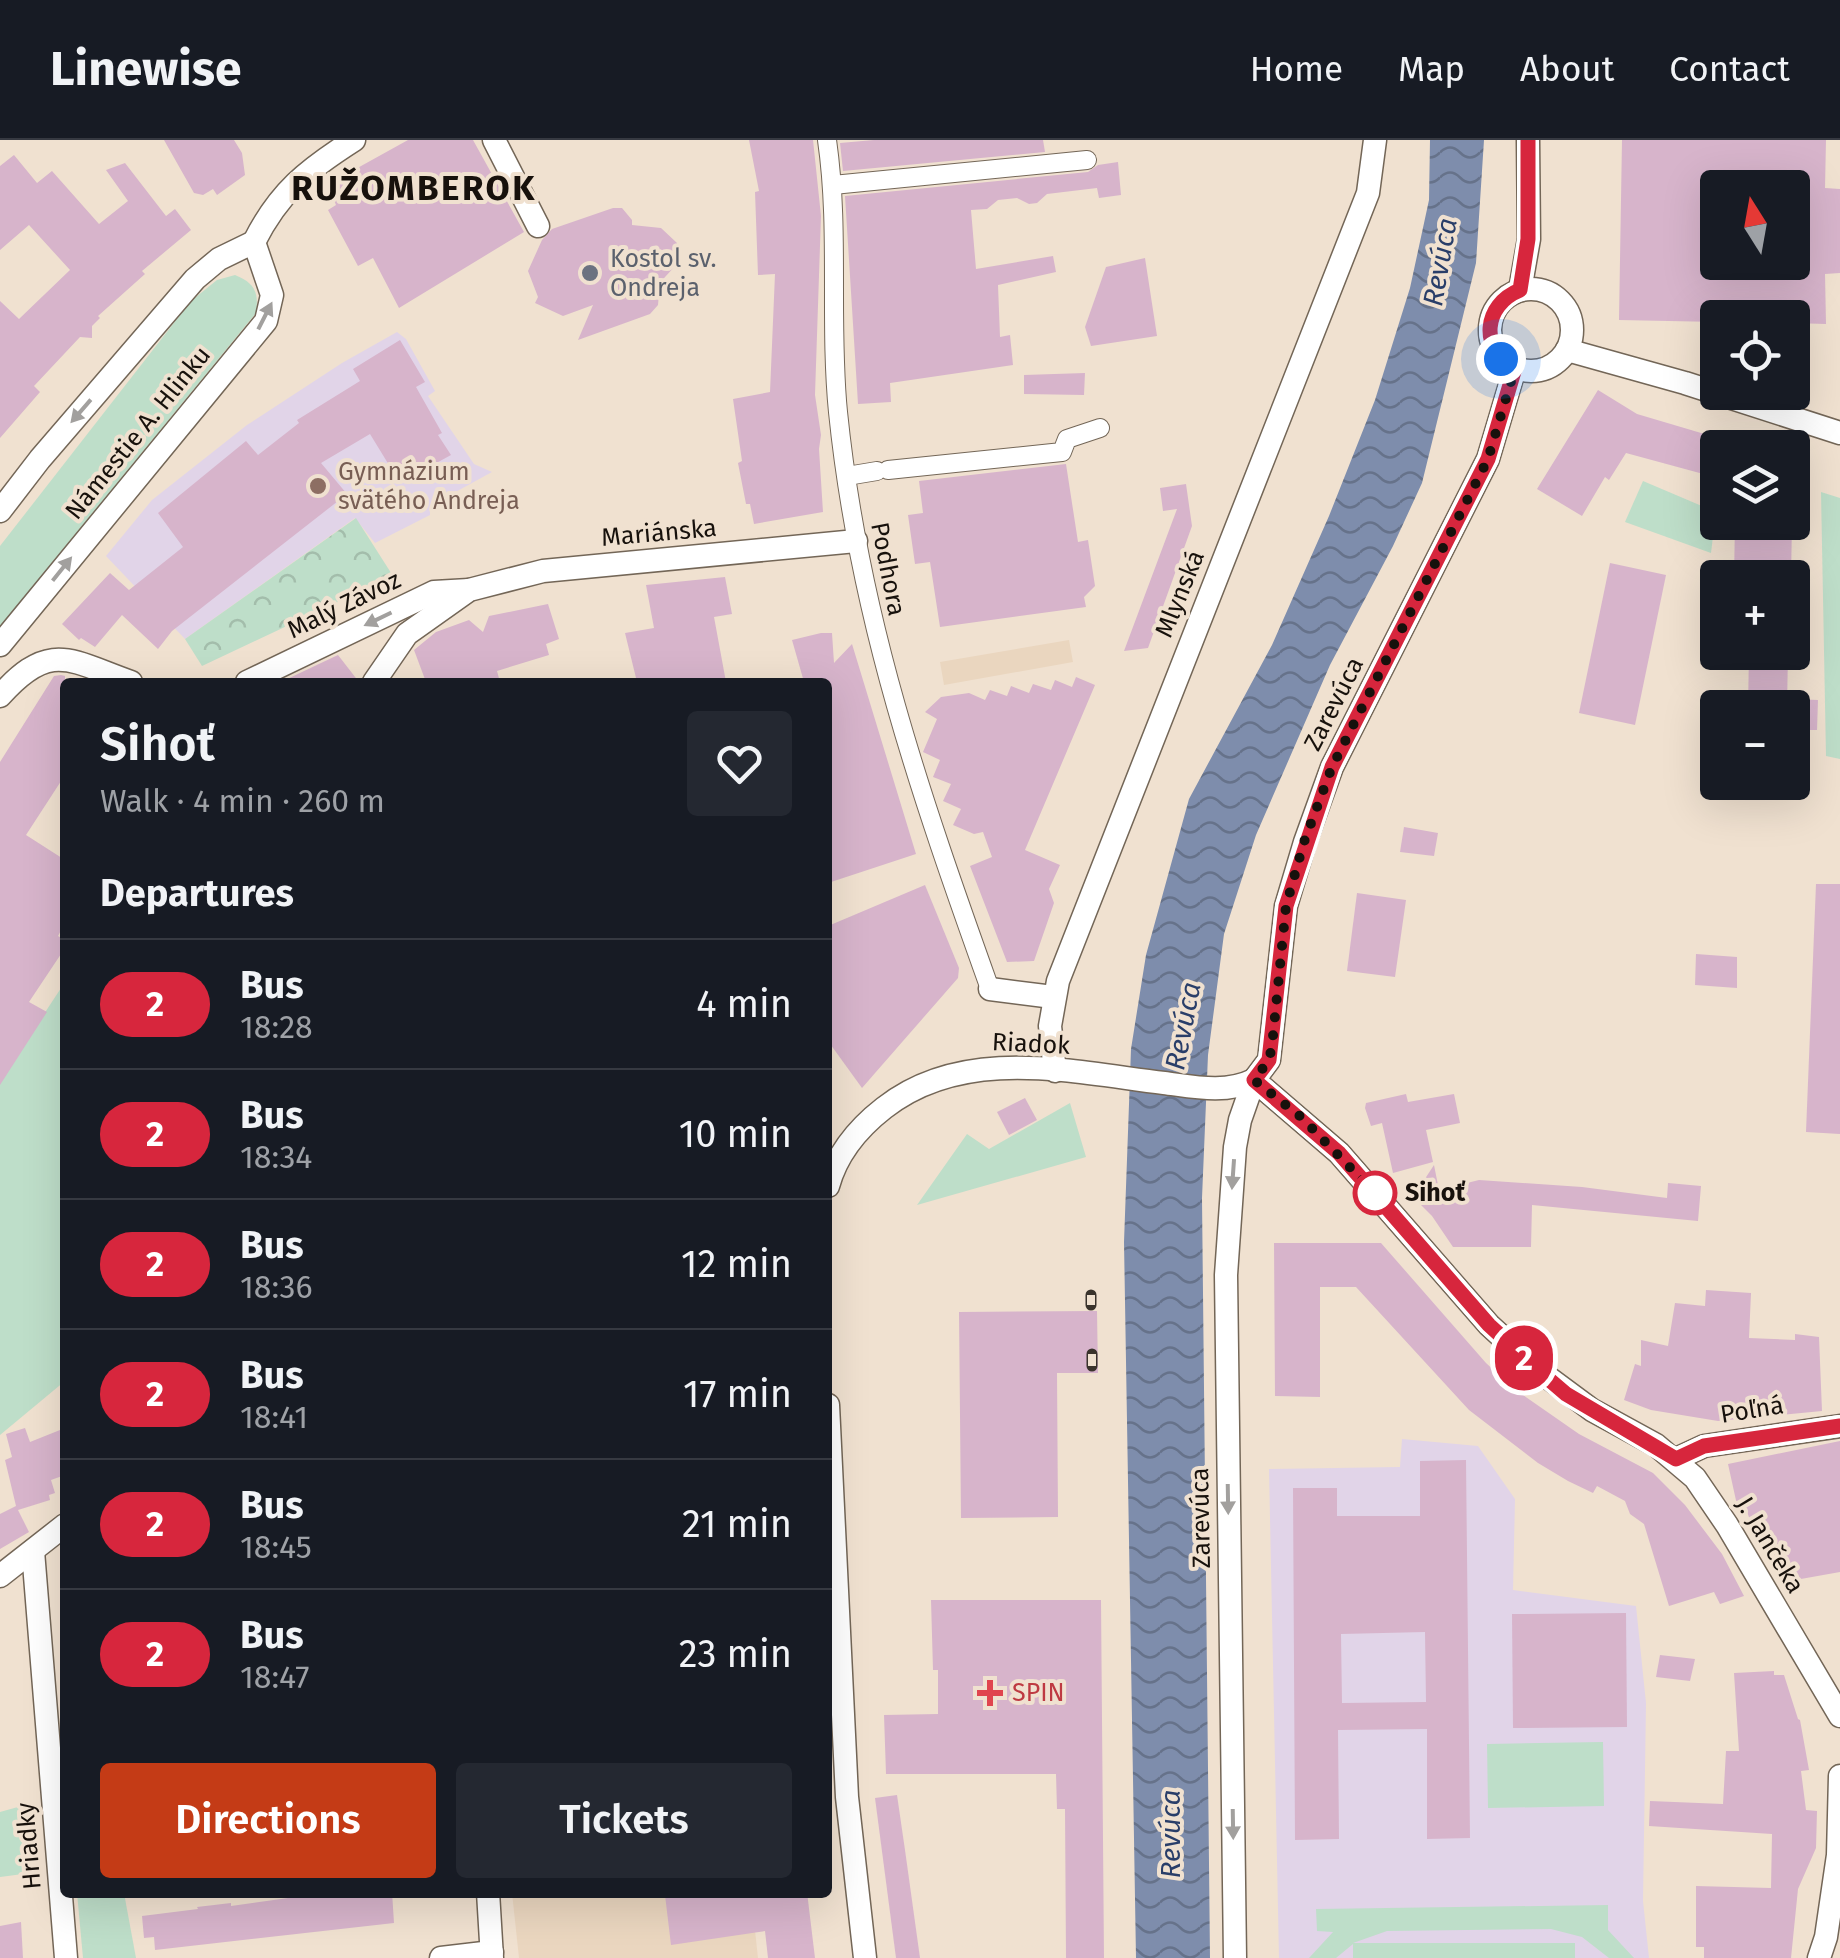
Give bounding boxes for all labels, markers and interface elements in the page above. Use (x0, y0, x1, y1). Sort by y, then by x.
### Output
text: Linewise (50, 40, 242, 98)
text: Home (1250, 48, 1343, 90)
text: Map (1398, 48, 1465, 90)
text: About (1520, 48, 1614, 90)
text: Contact (1669, 48, 1790, 90)
district label: RUŽOMBEROK (291, 167, 537, 209)
north arrow (1700, 170, 1810, 280)
map controls (1700, 170, 1810, 800)
water label: Revúca (1416, 215, 1464, 309)
place label: Kostol sv. Ondreja (610, 244, 716, 303)
marker: Kostol sv. Ondreja (579, 262, 601, 284)
button: locate (1700, 300, 1810, 410)
one-way arrow (256, 302, 273, 331)
your location (1476, 334, 1526, 384)
street label: Námestie A. Hlinku (59, 340, 217, 526)
one-way arrow (70, 399, 92, 424)
button: layers (1700, 430, 1810, 540)
place label: Gymnázium svätého Andreja (338, 457, 520, 516)
marker: Gymnázium svätého Andreja (307, 475, 329, 497)
street label: Mariánska (600, 513, 718, 553)
street label: Podhora (864, 520, 912, 618)
street label: Mlynská (1149, 546, 1211, 642)
one-way arrow (51, 557, 72, 582)
button: + (1700, 560, 1810, 670)
street label: Malý Závoz (282, 565, 406, 645)
one-way arrow (363, 611, 392, 628)
street label: Zarevúca (1298, 652, 1370, 756)
button: − (1700, 690, 1810, 800)
button: heart (687, 711, 792, 816)
text: Sihoť (100, 715, 215, 773)
text: Walk · 4 min · 260 m (100, 782, 385, 820)
text: Departures (100, 870, 294, 916)
text: Bus (240, 962, 304, 1008)
water label: Revúca (1158, 979, 1208, 1073)
text: 4 min (696, 981, 792, 1027)
text: 2 (146, 983, 164, 1025)
text: 18:28 (240, 1008, 313, 1046)
street label: Riadok (991, 1027, 1071, 1061)
text: Bus (240, 1092, 304, 1138)
text: 10 min (679, 1111, 792, 1157)
text: 2 (146, 1113, 164, 1155)
text: 18:34 (240, 1138, 312, 1176)
one-way arrow (1224, 1159, 1240, 1191)
marker: Sihoť (1354, 1172, 1396, 1214)
place label: Sihoť (1405, 1178, 1465, 1208)
text: Bus (240, 1222, 304, 1268)
text: 12 min (681, 1241, 792, 1287)
text: 2 (146, 1243, 164, 1285)
text: 18:36 (240, 1268, 312, 1306)
line badge: 2 (1492, 1326, 1556, 1390)
text: 2 (1515, 1337, 1533, 1379)
text: Bus (240, 1352, 304, 1398)
text: 17 min (683, 1371, 792, 1417)
text: 2 (146, 1373, 164, 1415)
street label: Poľná (1718, 1390, 1786, 1430)
text: 18:41 (240, 1398, 308, 1436)
street label: Zarevúca (1185, 1467, 1217, 1569)
text: Bus (240, 1482, 304, 1528)
one-way arrow (1220, 1483, 1236, 1515)
street label: J. Jančeka (1730, 1491, 1810, 1599)
text: 21 min (682, 1501, 792, 1547)
text: 2 (146, 1503, 164, 1545)
text: 18:45 (240, 1528, 312, 1566)
text: Bus (240, 1612, 304, 1658)
text: 23 min (679, 1631, 792, 1677)
text: 2 (146, 1633, 164, 1675)
text: 18:47 (240, 1658, 309, 1696)
place label: SPIN (1012, 1678, 1065, 1708)
marker: SPIN (977, 1680, 1003, 1706)
button: Directions (100, 1763, 436, 1878)
button: Tickets (456, 1763, 792, 1878)
water label: Revúca (1154, 1789, 1187, 1879)
street label: Hriadky (10, 1800, 48, 1891)
one-way arrow (1225, 1808, 1241, 1840)

